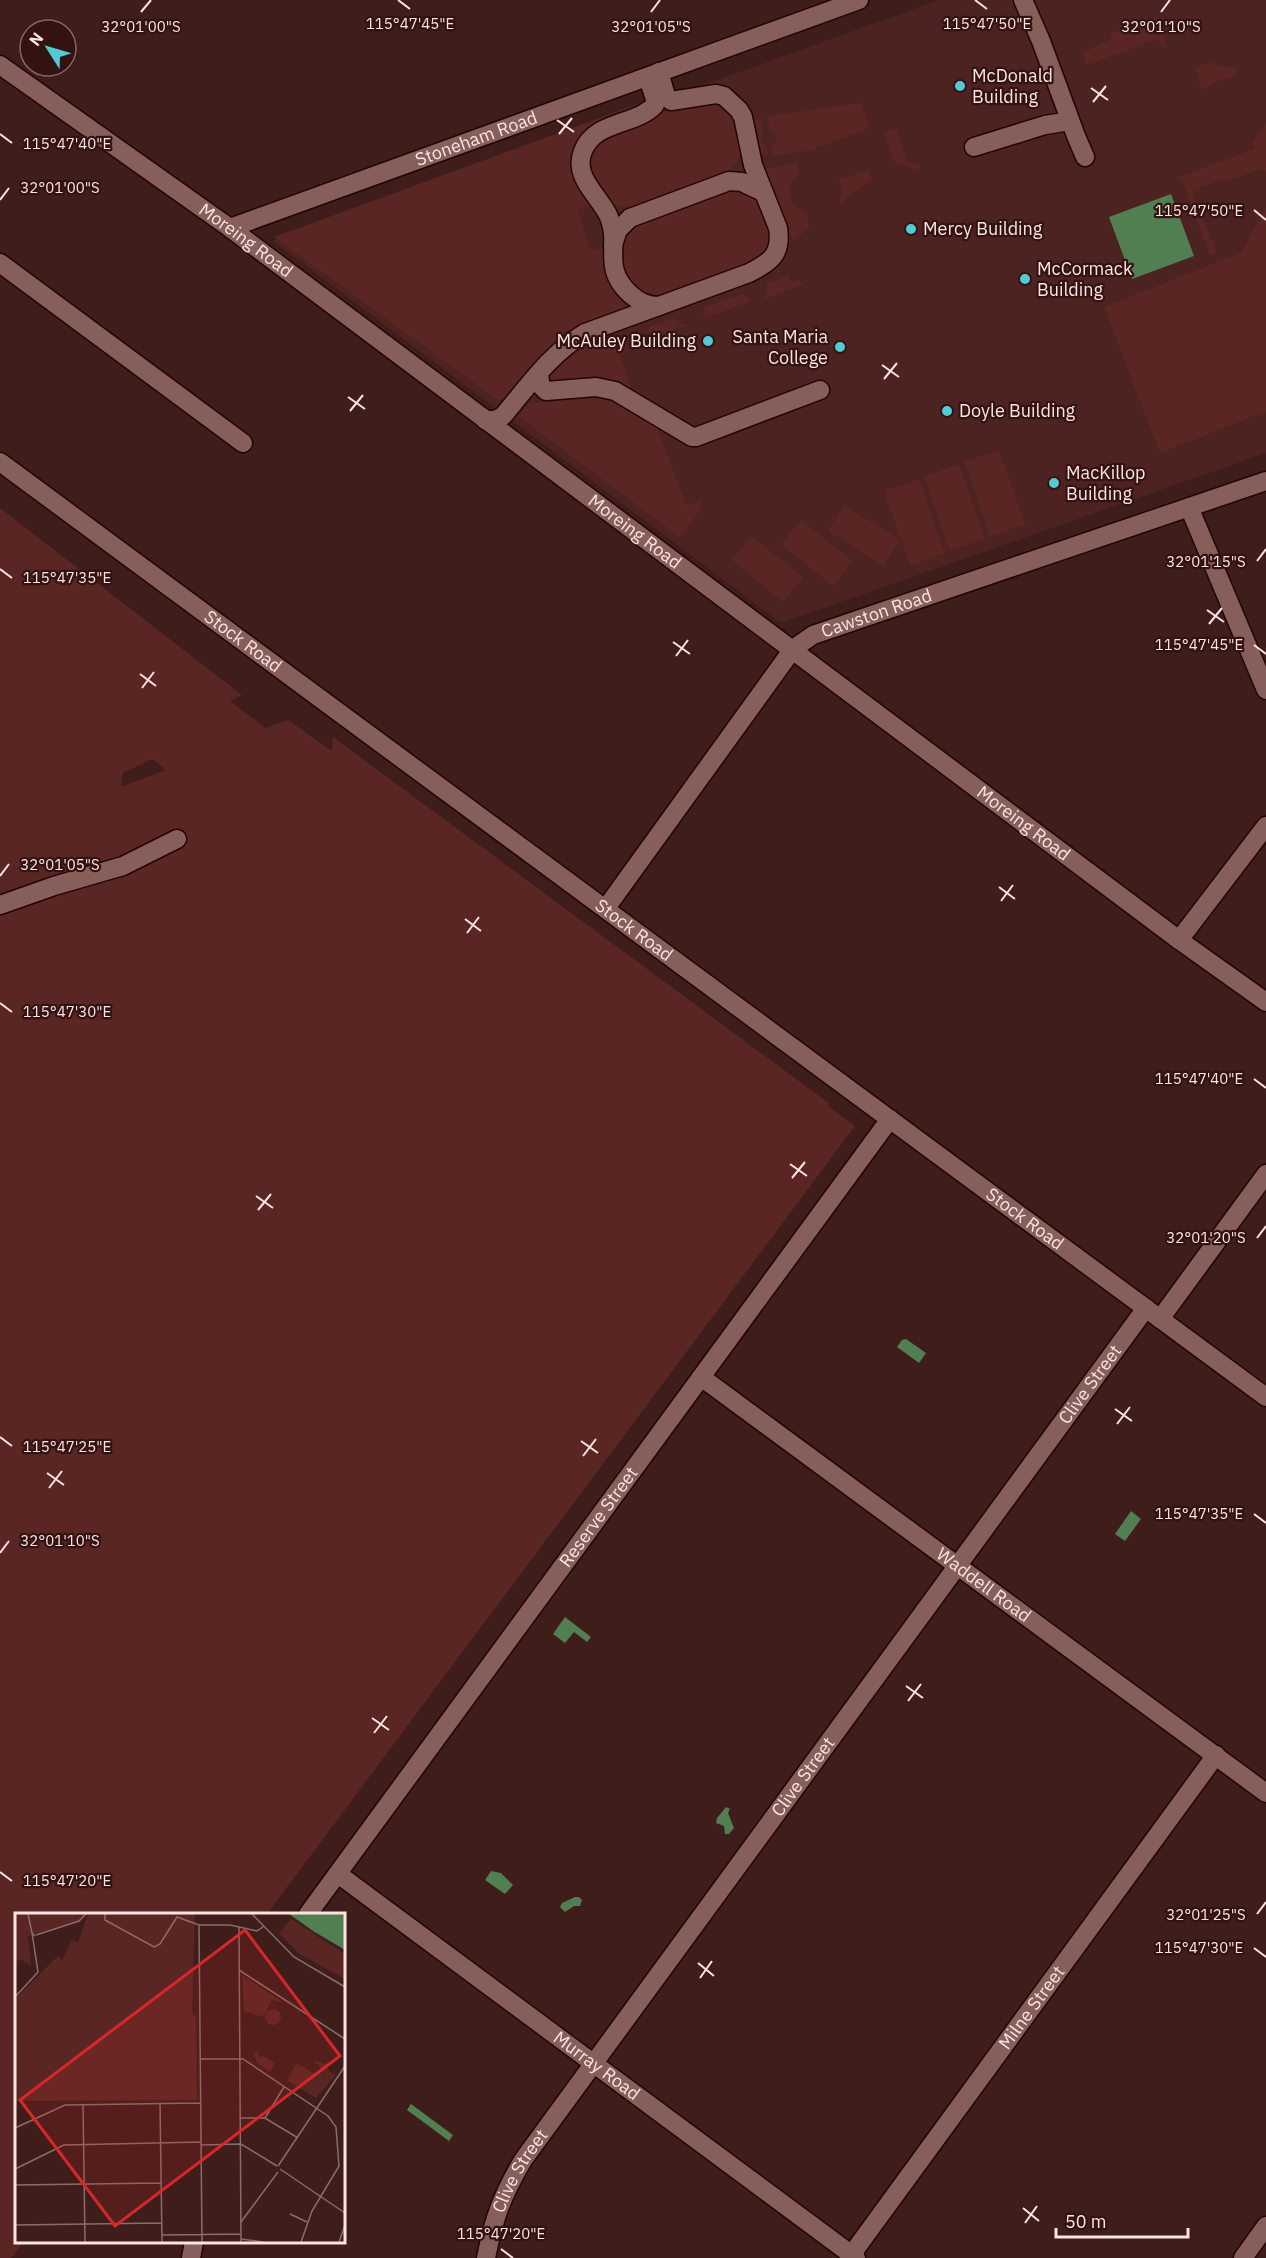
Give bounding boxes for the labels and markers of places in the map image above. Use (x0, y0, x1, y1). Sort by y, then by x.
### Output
place label: McDonald Building (972, 64, 1053, 108)
marker: McDonald Building (953, 79, 967, 93)
place label: Mercy Building (923, 217, 1043, 240)
marker: Mercy Building (904, 222, 918, 236)
place label: McCormack Building (1037, 257, 1133, 301)
marker: McCormack Building (1018, 272, 1032, 286)
place label: Santa Maria College (733, 325, 828, 369)
place label: McAuley Building (556, 329, 696, 352)
marker: McAuley Building (701, 334, 715, 348)
marker: Santa Maria College (833, 340, 847, 354)
place label: Doyle Building (959, 399, 1076, 422)
marker: Doyle Building (940, 404, 954, 418)
place label: MacKillop Building (1066, 461, 1145, 505)
marker: MacKillop Building (1047, 476, 1061, 490)

